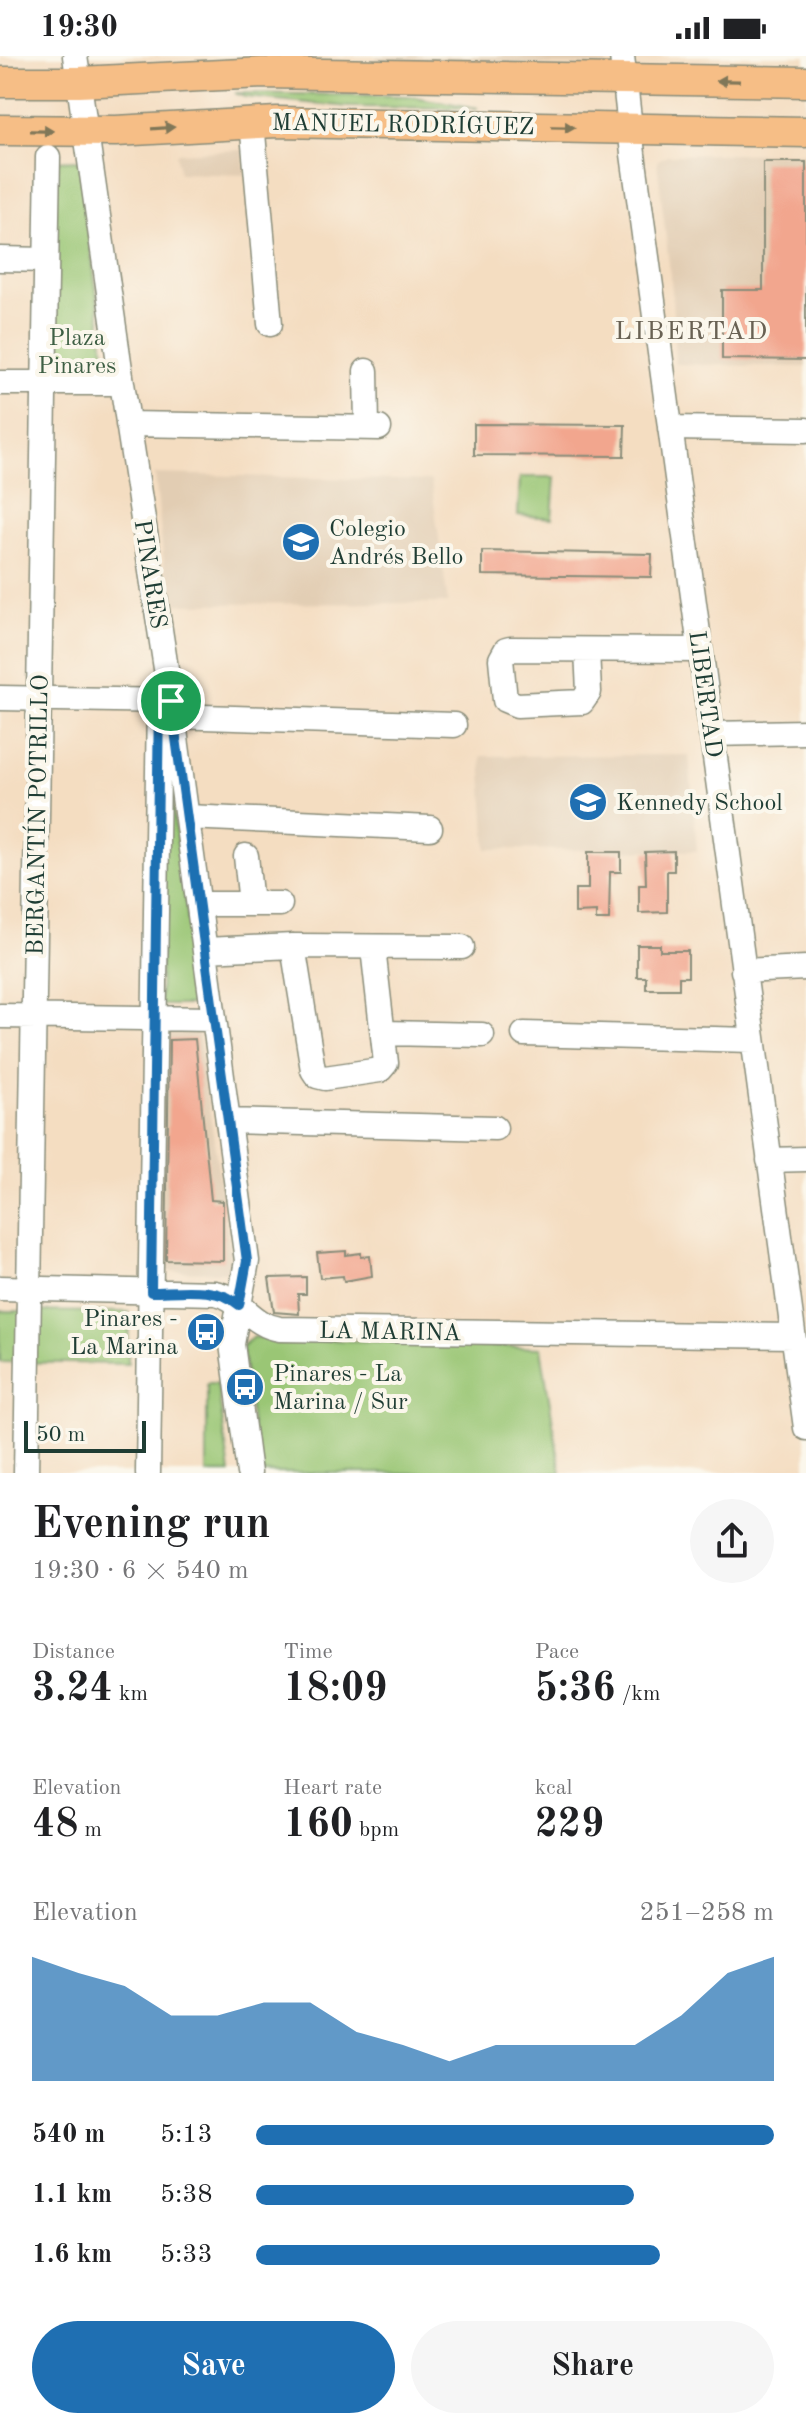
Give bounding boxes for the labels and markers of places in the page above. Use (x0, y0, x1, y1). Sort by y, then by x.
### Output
place label: Colegio Andrés Bello (329, 518, 463, 570)
school or university icon: Colegio Andrés Bello (280, 521, 322, 563)
pin (137, 667, 205, 735)
school or university icon: Kennedy School (567, 781, 609, 823)
place label: Kennedy School (616, 792, 783, 816)
place label: Pinares - La Marina (70, 1308, 178, 1360)
bus stop icon: Pinares - La Marina (185, 1311, 227, 1353)
place label: Pinares - La Marina / Sur (273, 1363, 408, 1415)
bus stop icon: Pinares - La Marina / Sur (224, 1366, 266, 1408)

